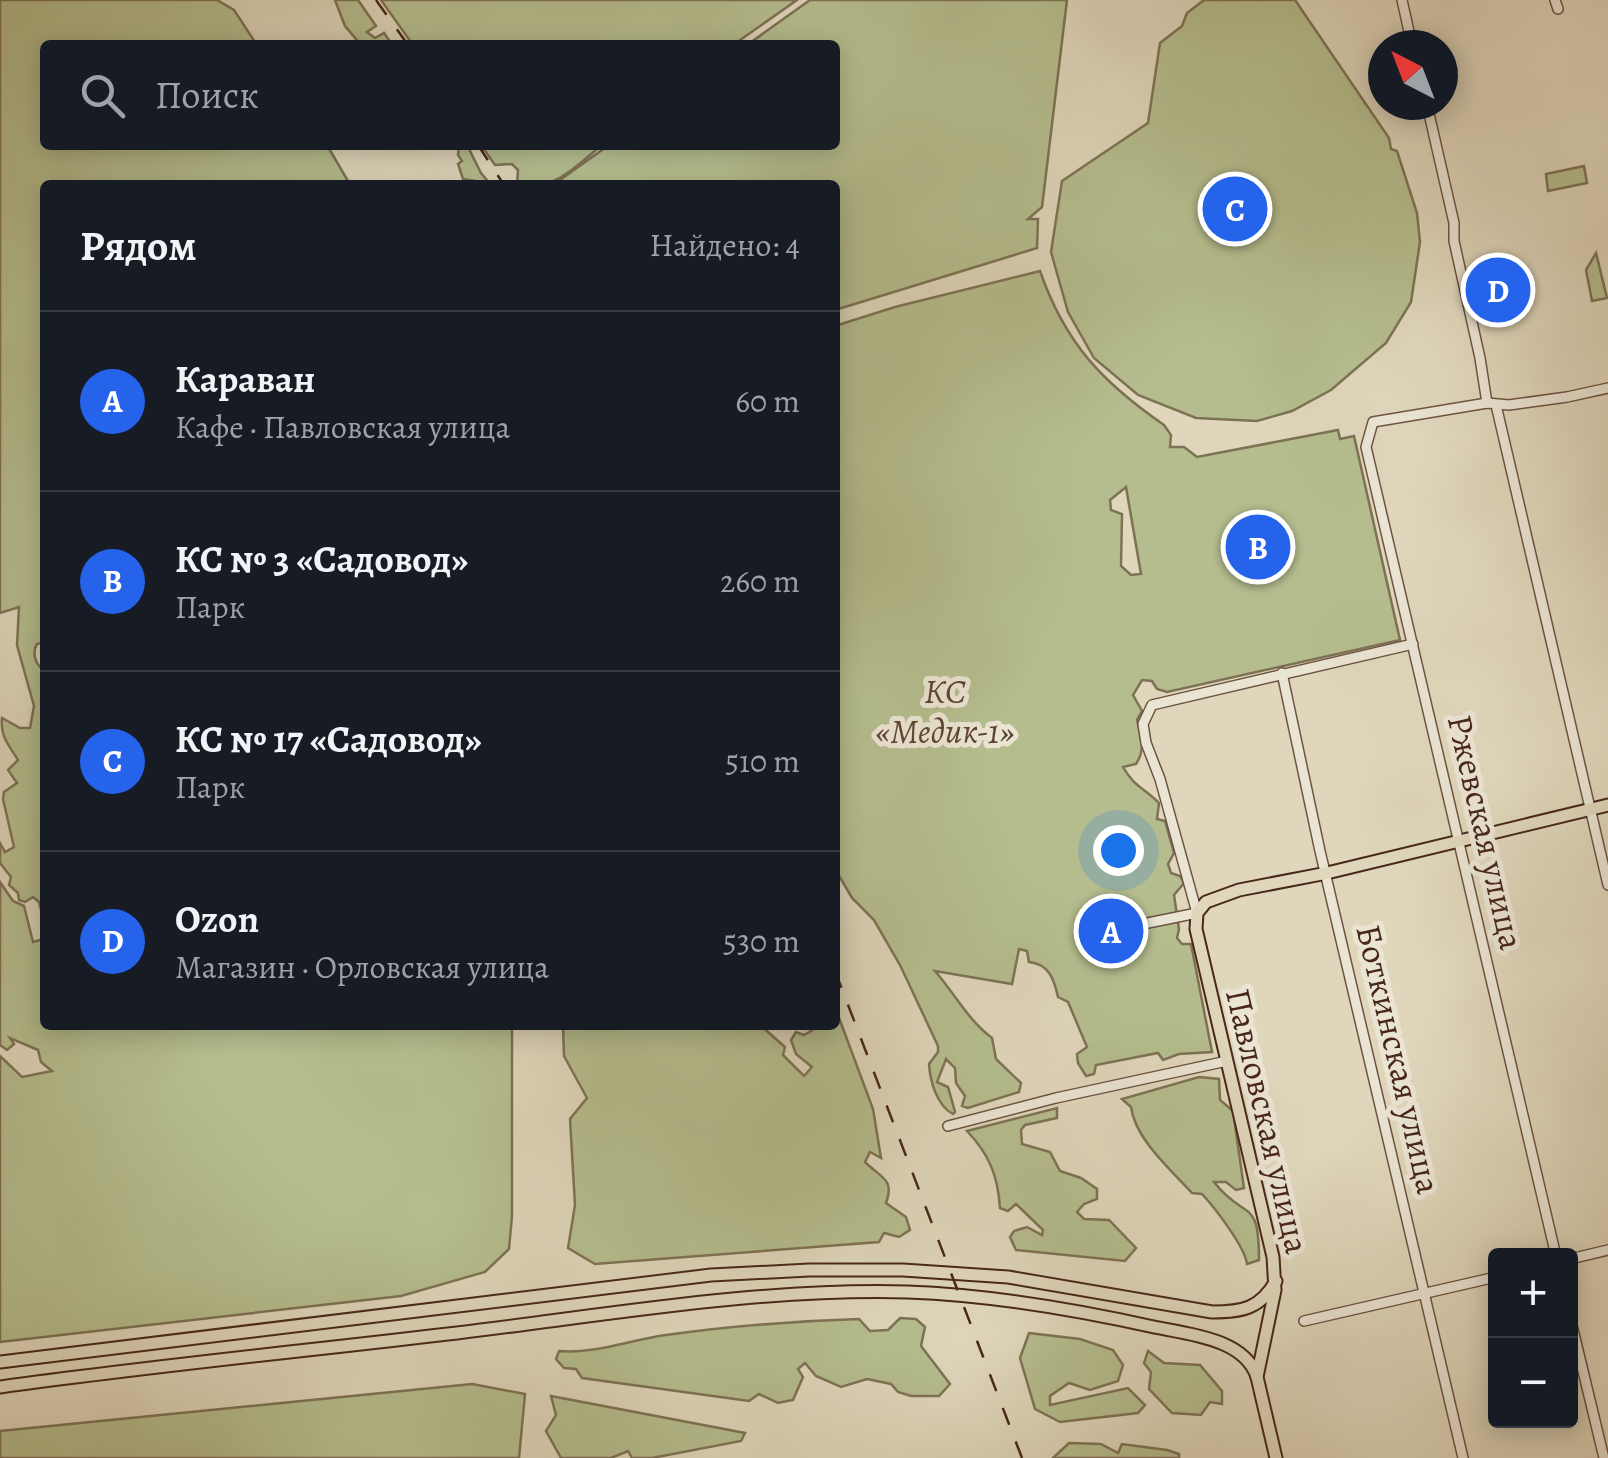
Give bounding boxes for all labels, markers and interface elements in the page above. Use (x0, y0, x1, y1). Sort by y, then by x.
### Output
north arrow (1368, 30, 1458, 120)
search box (40, 40, 840, 150)
icon: search (75, 68, 130, 123)
text: Поиск (155, 69, 259, 121)
pin: C (1202, 172, 1268, 246)
text: Рядом (80, 217, 197, 274)
text: Найдено: 4 (649, 223, 800, 267)
pin: D (1466, 252, 1530, 328)
text: Караван (175, 353, 316, 405)
text: A (102, 379, 123, 423)
text: 60 m (735, 379, 800, 423)
text: Кафе · Павловская улица (175, 405, 510, 449)
pin: B (1226, 510, 1290, 584)
text: КС № 3 «Садовод» (175, 533, 468, 585)
text: B (102, 559, 123, 603)
text: 260 m (720, 559, 800, 603)
text: Парк (175, 585, 245, 629)
park label: КС «Медик-1» (876, 667, 1014, 755)
street label: Ржевская улица (1436, 710, 1536, 954)
text: КС № 17 «Садовод» (175, 713, 482, 765)
text: C (103, 739, 122, 783)
text: 510 m (725, 739, 800, 783)
text: Парк (175, 765, 245, 809)
your location (1093, 825, 1144, 876)
text: Ozon (175, 893, 259, 945)
pin: A (1078, 894, 1144, 968)
text: D (101, 919, 124, 963)
text: 530 m (723, 919, 800, 963)
street label: Боткинская улица (1345, 920, 1453, 1198)
text: Магазин · Орловская улица (175, 945, 549, 989)
street label: Павловская улица (1214, 984, 1322, 1258)
map controls (1488, 1248, 1578, 1428)
button: + (1488, 1248, 1578, 1338)
button: − (1488, 1338, 1578, 1428)

